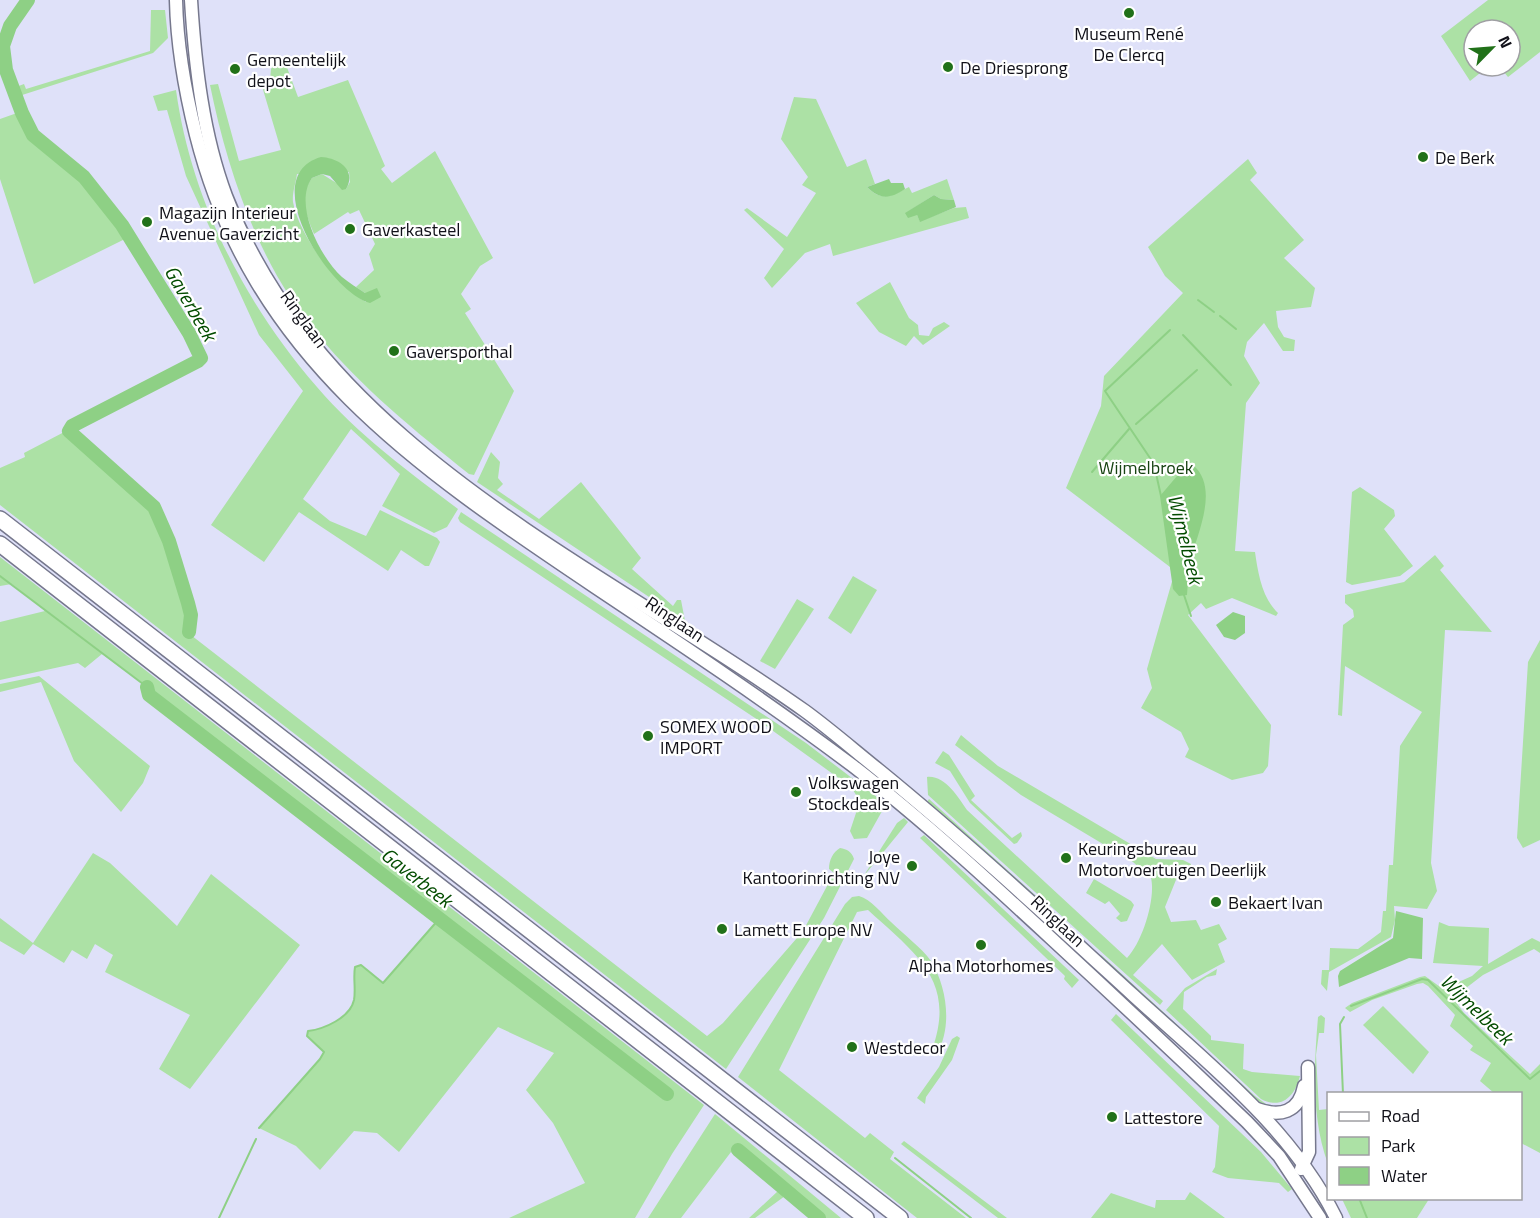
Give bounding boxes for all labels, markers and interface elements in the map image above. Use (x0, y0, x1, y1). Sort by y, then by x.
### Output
marker: Museum René De Clercq (1122, 6, 1136, 20)
north arrow (1462, 18, 1522, 78)
place label: Museum René De Clercq (1074, 20, 1184, 68)
text: N (1492, 32, 1519, 52)
place label: Gemeentelijk depot (247, 46, 346, 94)
place label: De Driesprong (960, 54, 1068, 81)
marker: De Driesprong (941, 60, 955, 74)
marker: Gemeentelijk depot (228, 62, 242, 76)
place label: De Berk (1435, 144, 1495, 171)
marker: De Berk (1416, 150, 1430, 164)
place label: Magazijn Interieur Avenue Gaverzicht (159, 199, 300, 247)
marker: Magazijn Interieur Avenue Gaverzicht (140, 215, 154, 229)
place label: Gaverkasteel (362, 216, 460, 243)
marker: Gaverkasteel (343, 222, 357, 236)
water label: Gaverbeek (157, 259, 226, 349)
street label: Ringlaan (274, 284, 334, 354)
place label: Gaversporthal (406, 338, 513, 365)
marker: Gaversporthal (387, 344, 401, 358)
park label: Wijmelbroek (1099, 454, 1194, 481)
water label: Wijmelbeek (1160, 491, 1213, 589)
street label: Ringlaan (640, 589, 710, 649)
place label: SOMEX WOOD IMPORT (660, 713, 772, 761)
marker: SOMEX WOOD IMPORT (641, 729, 655, 743)
place label: Volkswagen Stockdeals (808, 769, 899, 817)
marker: Volkswagen Stockdeals (789, 785, 803, 799)
place label: Keuringsbureau Motorvoertuigen Deerlijk (1078, 835, 1267, 883)
water label: Gaverbeek (375, 839, 461, 916)
place label: Joye Kantoorinrichting NV (743, 843, 901, 891)
marker: Keuringsbureau Motorvoertuigen Deerlijk (1059, 851, 1073, 865)
marker: Joye Kantoorinrichting NV (905, 859, 919, 873)
street label: Ringlaan (1025, 889, 1091, 953)
place label: Bekaert Ivan (1228, 889, 1323, 916)
marker: Bekaert Ivan (1209, 895, 1223, 909)
place label: Lamett Europe NV (734, 916, 873, 943)
marker: Lamett Europe NV (715, 922, 729, 936)
marker: Alpha Motorhomes (974, 938, 988, 952)
place label: Alpha Motorhomes (908, 952, 1054, 979)
water label: Wijmelbeek (1433, 966, 1522, 1053)
place label: Westdecor (864, 1034, 945, 1061)
marker: Westdecor (845, 1040, 859, 1054)
legend (1327, 1092, 1522, 1200)
text: Road (1381, 1102, 1420, 1129)
place label: Lattestore (1124, 1104, 1203, 1131)
marker: Lattestore (1105, 1110, 1119, 1124)
text: Park (1381, 1132, 1416, 1159)
text: Water (1381, 1162, 1427, 1189)

